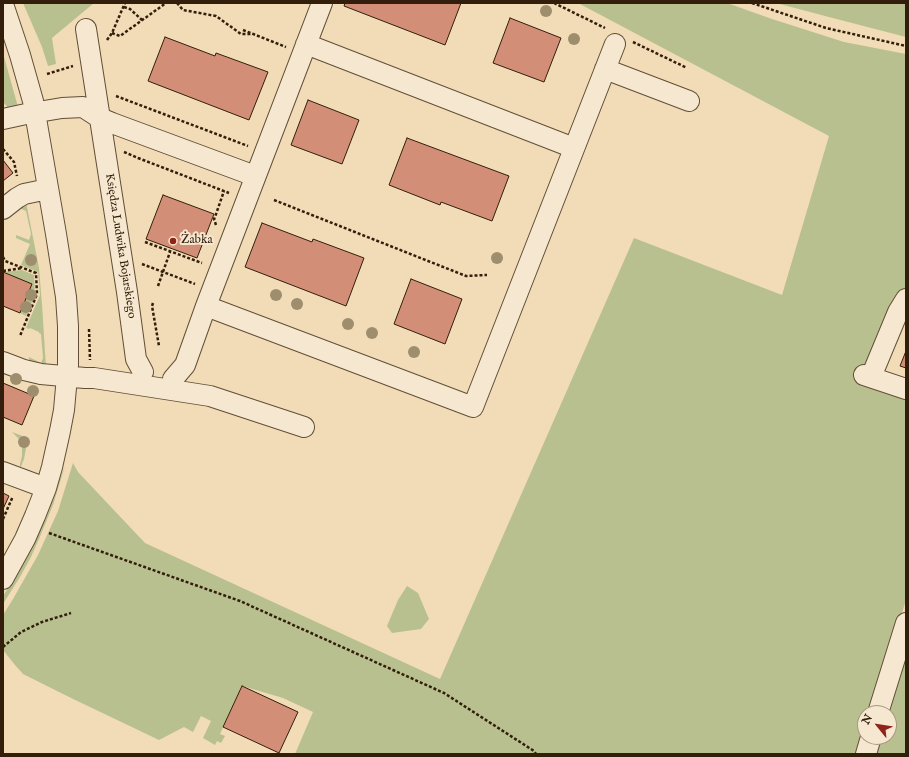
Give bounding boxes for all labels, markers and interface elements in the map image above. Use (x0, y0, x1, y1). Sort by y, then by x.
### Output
street label: Księdza Ludwika Bojarskiego (101, 172, 139, 320)
place label: Żabka (181, 234, 213, 248)
marker: Żabka (168, 236, 178, 246)
north arrow (857, 705, 897, 745)
text: N (859, 712, 876, 727)

